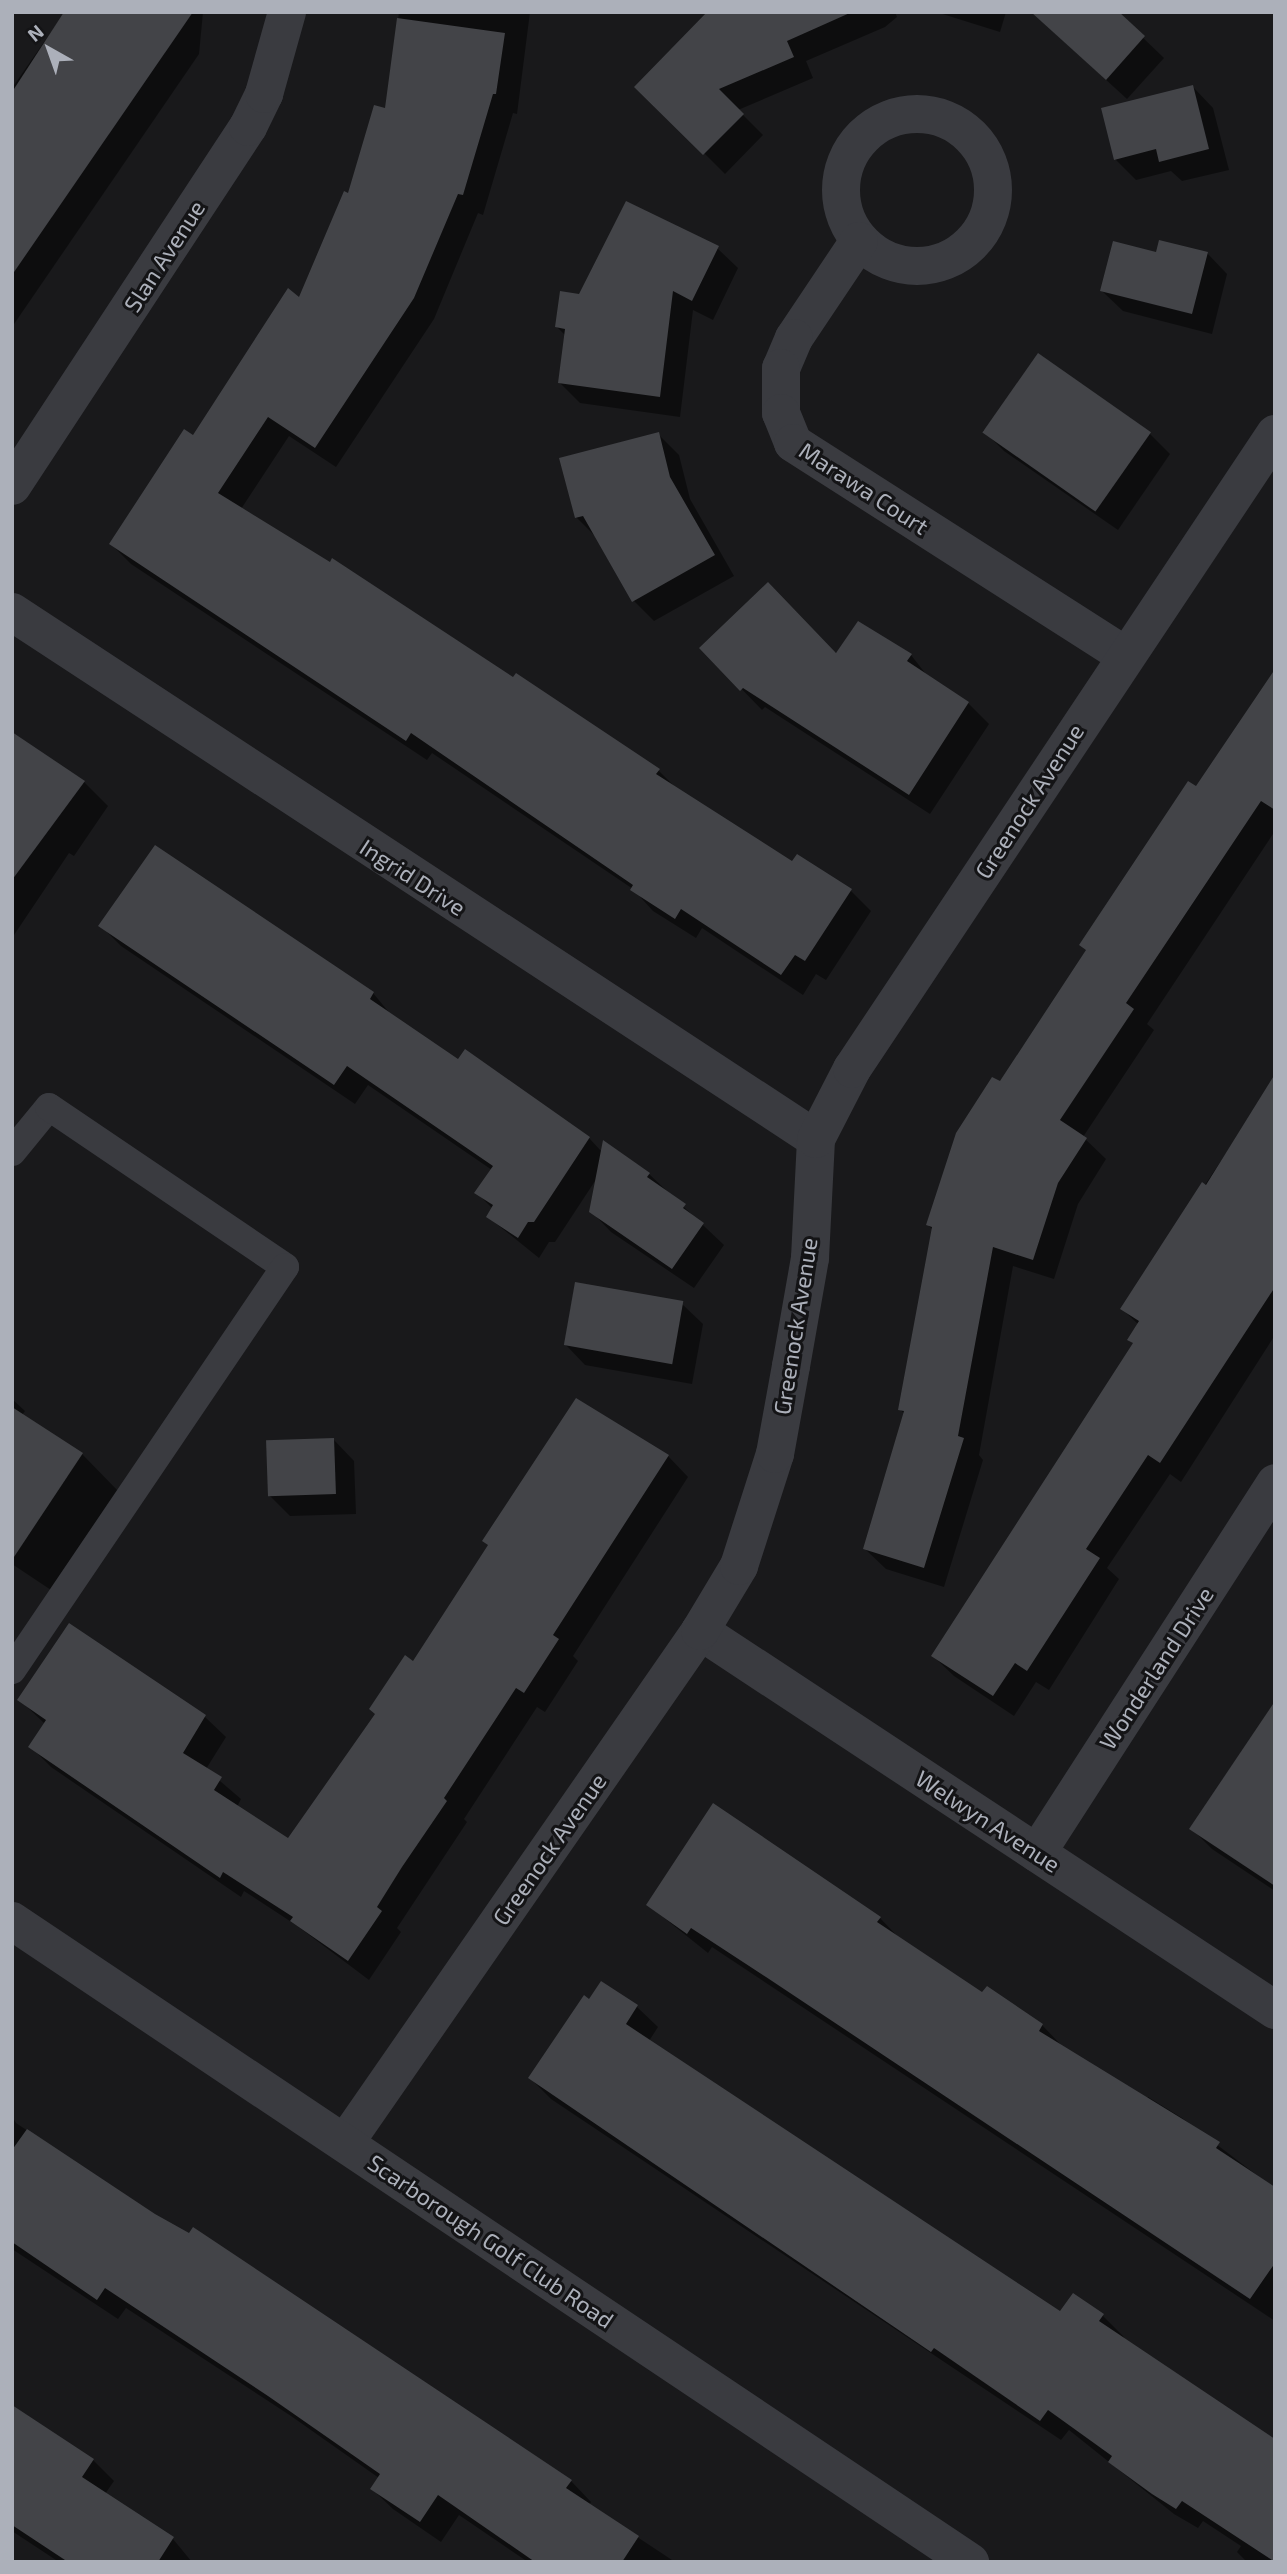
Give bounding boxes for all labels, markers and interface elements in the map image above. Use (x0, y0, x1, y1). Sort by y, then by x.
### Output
north arrow (14, 14, 84, 84)
text: N (23, 19, 48, 46)
street label: Slan Avenue (118, 195, 210, 317)
street label: Marawa Court (794, 436, 934, 540)
street label: Greenock Avenue (969, 718, 1089, 884)
street label: Ingrid Drive (355, 833, 471, 921)
street label: Greenock Avenue (767, 1235, 823, 1417)
street label: Wonderland Drive (1093, 1582, 1219, 1754)
street label: Welwyn Avenue (910, 1764, 1066, 1878)
street label: Greenock Avenue (486, 1768, 612, 1930)
street label: Scarborough Golf Club Road (363, 2148, 619, 2334)

